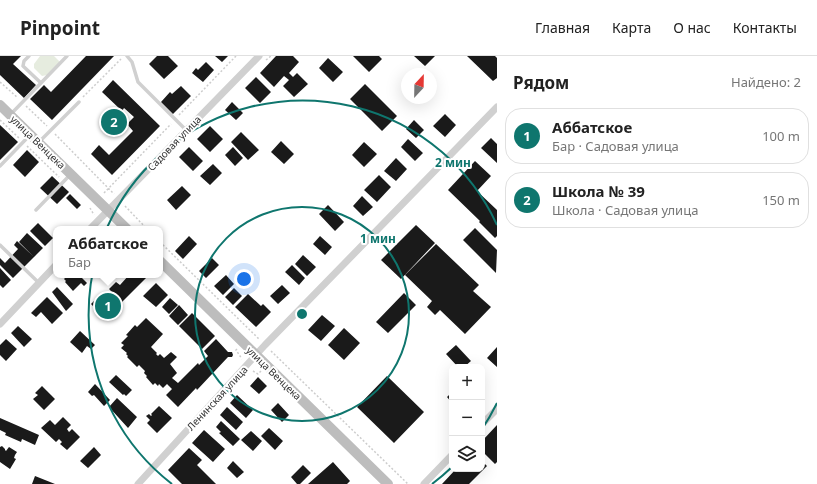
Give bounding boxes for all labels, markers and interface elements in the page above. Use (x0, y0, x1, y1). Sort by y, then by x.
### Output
text: Pinpoint (20, 15, 100, 41)
text: Главная (535, 18, 590, 37)
text: Карта (612, 18, 651, 37)
text: О нас (673, 18, 711, 37)
text: Контакты (733, 18, 797, 37)
north arrow (401, 68, 437, 104)
text: Рядом (513, 71, 569, 94)
text: Найдено: 2 (731, 73, 801, 91)
pin: 2 (101, 107, 127, 137)
street label: улица Венцека (7, 112, 69, 172)
street label: Садовая улица (144, 112, 204, 174)
text: Аббатское (552, 117, 632, 137)
text: 1 (523, 127, 531, 145)
text: 100 m (762, 127, 800, 145)
text: Бар · Садовая улица (552, 137, 679, 155)
text: 2 мин (435, 154, 471, 171)
text: Школа № 39 (552, 181, 645, 201)
text: 2 (523, 191, 531, 209)
text: 150 m (762, 191, 800, 209)
text: Школа · Садовая улица (552, 201, 698, 219)
popup (53, 226, 163, 278)
text: 1 мин (360, 230, 396, 247)
text: Аббатское (68, 233, 148, 253)
text: Бар (68, 253, 91, 271)
your location (234, 269, 254, 289)
pin: 1 (95, 291, 121, 321)
centre of rings (295, 307, 309, 321)
street label: улица Венцека (243, 343, 305, 403)
street label: Ленинская улица (183, 363, 251, 433)
map controls (449, 364, 485, 472)
button: + (449, 364, 485, 400)
button: − (449, 400, 485, 436)
button: layers (449, 436, 485, 472)

